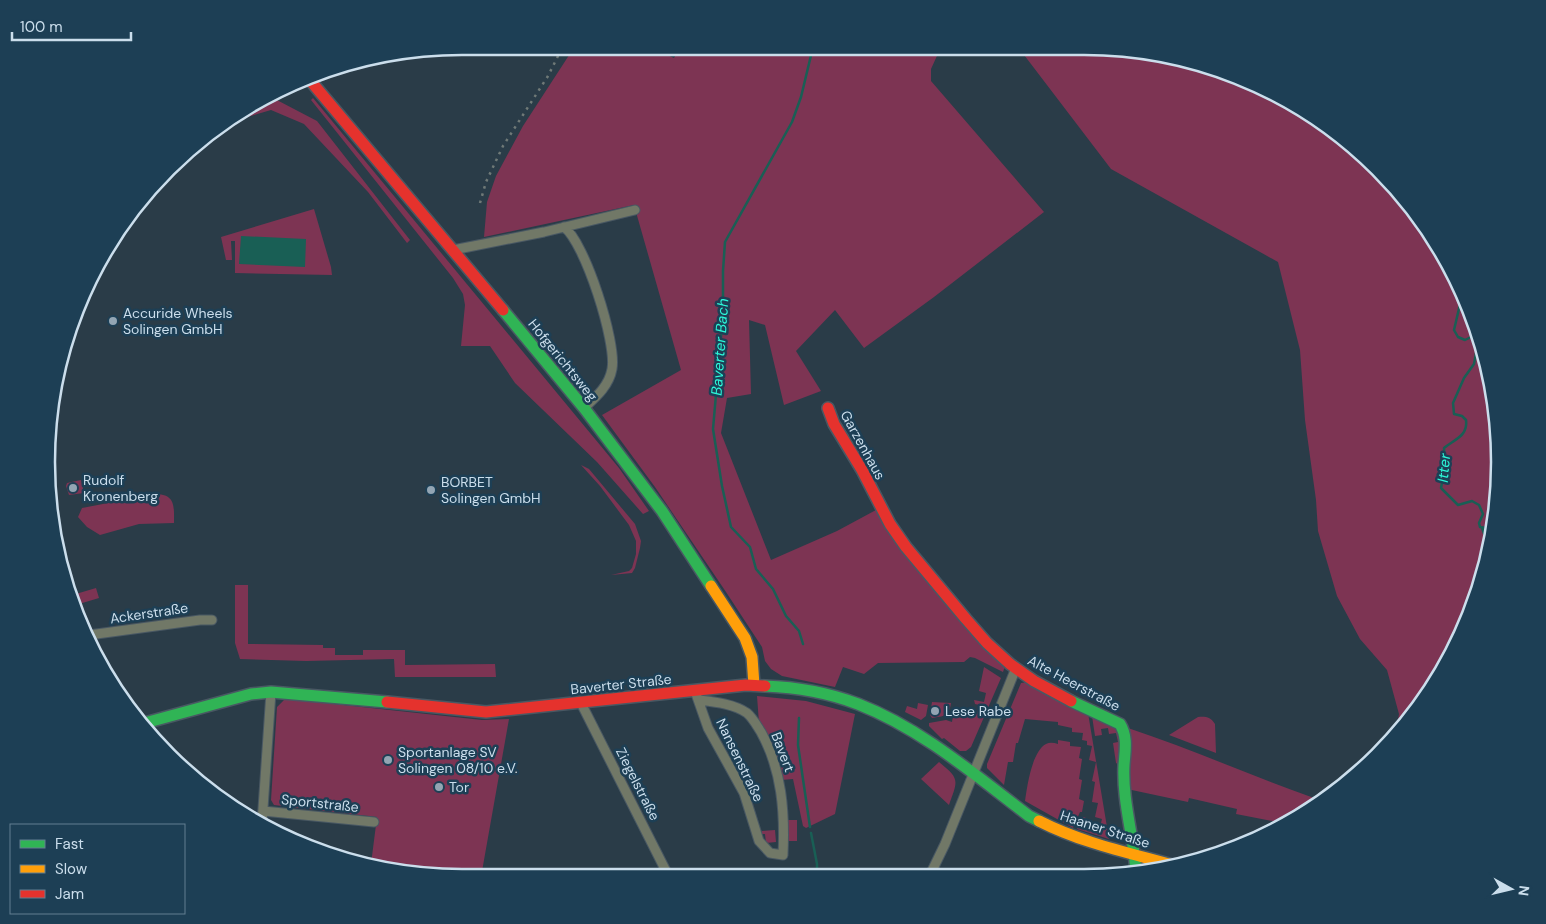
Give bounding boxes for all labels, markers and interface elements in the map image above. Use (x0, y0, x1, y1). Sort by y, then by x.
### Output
scale bar (12, 10, 131, 42)
text: 100 m (20, 17, 63, 37)
water label: Baverter Bach (707, 297, 733, 396)
place label: Accuride Wheels Solingen GmbH (123, 304, 233, 338)
marker: Accuride Wheels Solingen GmbH (107, 315, 119, 327)
street label: Hofgerichtsweg (524, 315, 602, 405)
street label: Garzenhaus (837, 407, 889, 483)
water label: Itter (1433, 452, 1455, 483)
place label: Rudolf Kronenberg (83, 471, 158, 505)
place label: BORBET Solingen GmbH (441, 473, 541, 507)
marker: Rudolf Kronenberg (67, 482, 79, 494)
marker: BORBET Solingen GmbH (425, 484, 437, 496)
street label: Ackerstraße (109, 599, 189, 627)
street label: Alte Heerstraße (1025, 651, 1123, 715)
street label: Baverter Straße (570, 670, 672, 698)
place label: Lese Rabe (945, 702, 1011, 720)
marker: Lese Rabe (929, 705, 941, 717)
street label: Nansenstraße (712, 715, 768, 805)
street label: Bavert (767, 729, 799, 775)
place label: Sportanlage SV Solingen 08/10 e.V. (398, 743, 518, 777)
street label: Ziegelstraße (612, 745, 664, 824)
marker: Sportanlage SV Solingen 08/10 e.V. (382, 754, 394, 766)
place label: Tor (449, 778, 469, 796)
marker: Tor (433, 781, 445, 793)
street label: Sportstraße (280, 790, 360, 816)
street label: Haaner Straße (1058, 806, 1152, 852)
legend (10, 824, 185, 914)
text: Fast (55, 834, 84, 854)
text: Slow (55, 859, 88, 879)
north arrow (1486, 864, 1536, 914)
text: Jam (55, 884, 84, 904)
text: N (1514, 884, 1533, 897)

